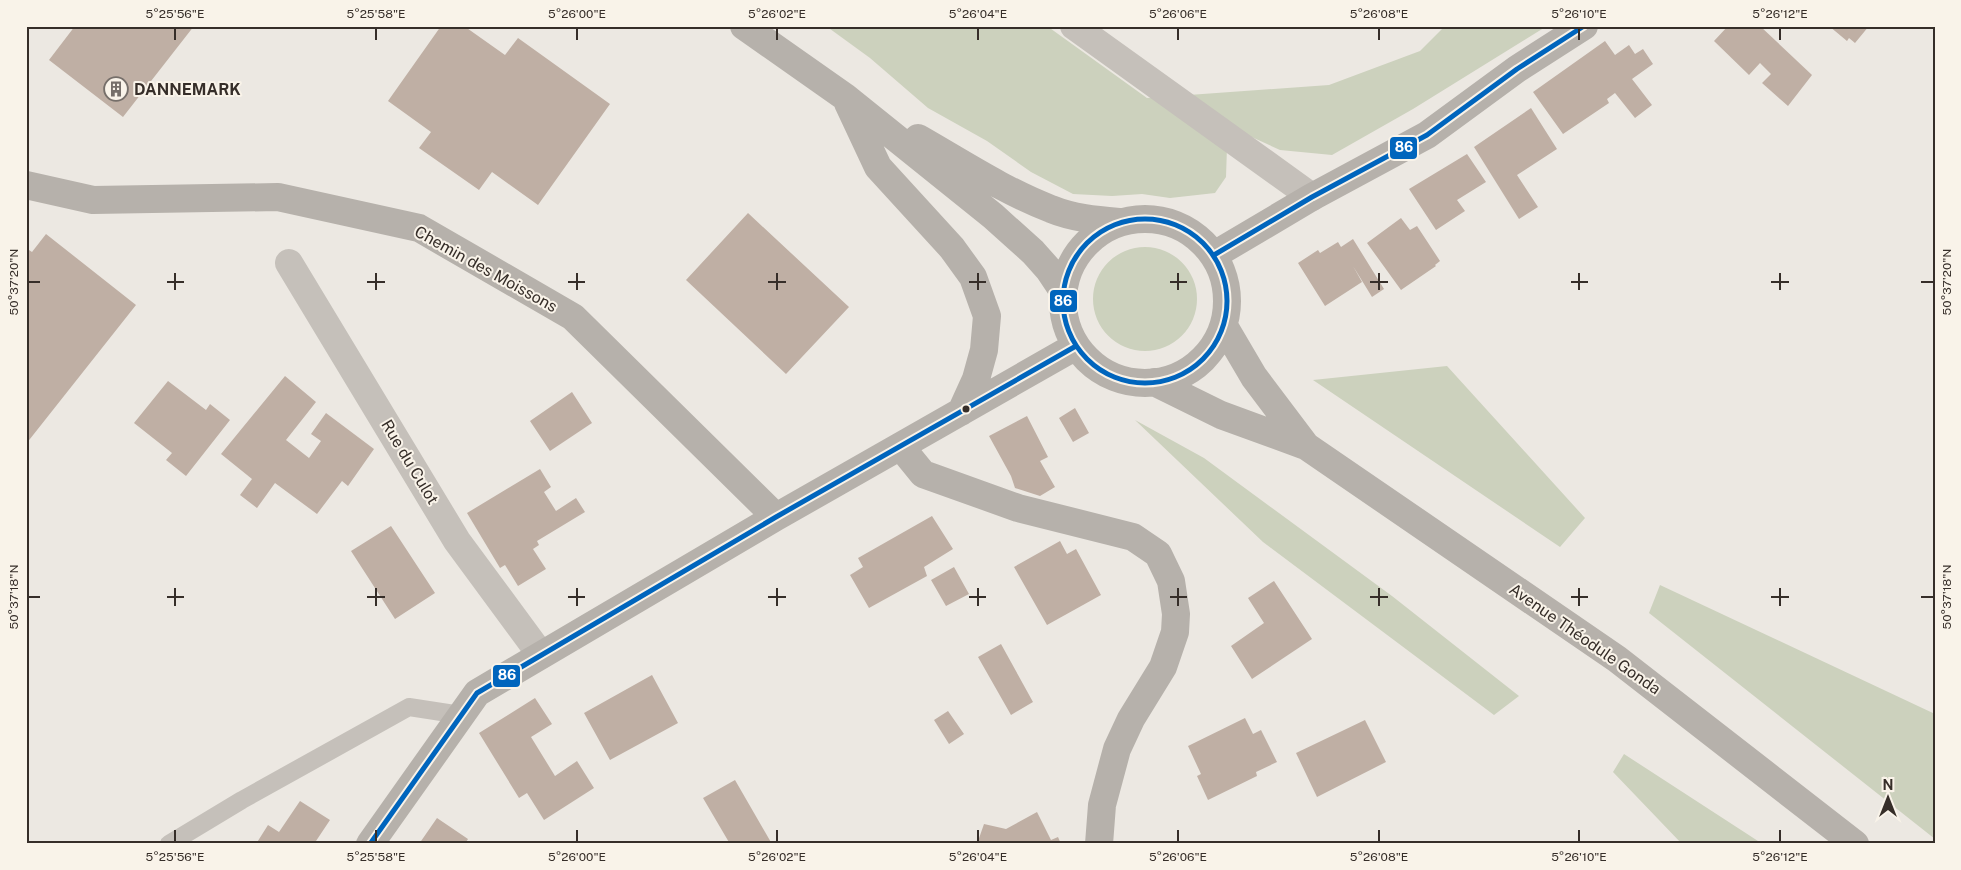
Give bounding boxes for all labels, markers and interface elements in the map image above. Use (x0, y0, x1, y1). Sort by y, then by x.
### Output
text: 5°25'56"E (146, 7, 204, 21)
text: 5°25'58"E (346, 7, 406, 21)
text: 5°26'00"E (548, 7, 606, 21)
text: 5°26'02"E (748, 7, 806, 21)
text: 5°26'04"E (949, 7, 1007, 21)
text: 5°26'06"E (1149, 7, 1207, 21)
text: 5°26'08"E (1350, 7, 1408, 21)
text: 5°26'10"E (1551, 7, 1607, 21)
text: 5°26'12"E (1752, 7, 1808, 21)
building icon: DANNEMARK (103, 76, 129, 102)
place label: DANNEMARK (134, 80, 241, 99)
line badge: 86 (1389, 136, 1418, 160)
text: 86 (1395, 139, 1413, 155)
street label: Chemin des Moissons (411, 222, 561, 316)
text: 50°37'20"N (7, 249, 21, 315)
text: 50°37'20"N (1940, 249, 1954, 315)
line badge: 86 (1049, 289, 1078, 313)
text: 86 (1054, 293, 1072, 309)
unlabelled marker (961, 404, 971, 414)
street label: Rue du Culot (377, 416, 443, 508)
text: 50°37'18"N (7, 565, 21, 629)
text: 50°37'18"N (1940, 565, 1954, 629)
street label: Avenue Théodule Gonda (1506, 580, 1664, 698)
line badge: 86 (492, 664, 521, 688)
text: 86 (498, 667, 516, 683)
north arrow (1864, 772, 1914, 822)
text: N (1883, 777, 1893, 793)
text: 5°25'56"E (146, 850, 204, 864)
text: 5°25'58"E (346, 850, 406, 864)
text: 5°26'00"E (548, 850, 606, 864)
text: 5°26'02"E (748, 850, 806, 864)
text: 5°26'04"E (949, 850, 1007, 864)
text: 5°26'06"E (1149, 850, 1207, 864)
text: 5°26'08"E (1350, 850, 1408, 864)
text: 5°26'10"E (1551, 850, 1607, 864)
text: 5°26'12"E (1752, 850, 1808, 864)

